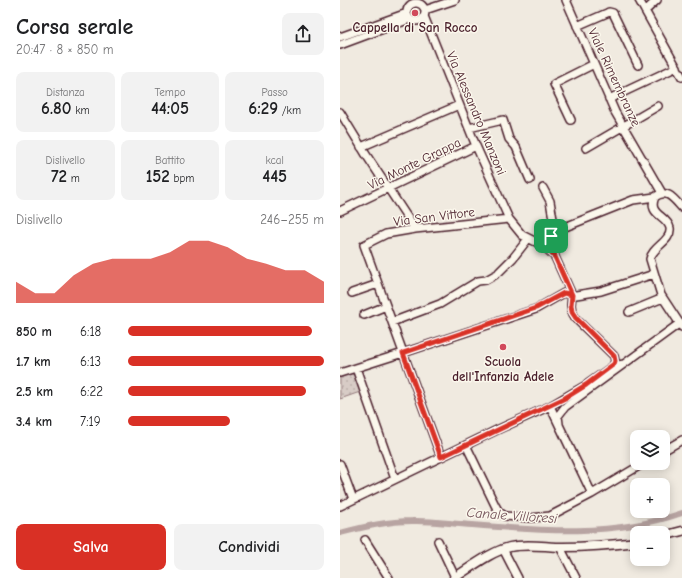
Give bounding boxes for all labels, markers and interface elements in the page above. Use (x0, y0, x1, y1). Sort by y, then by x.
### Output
marker: Cappella di San Rocco (410, 8, 420, 18)
button: share (282, 13, 324, 55)
text: Corsa serale (16, 14, 133, 40)
place label: Cappella di San Rocco (353, 20, 478, 35)
street label: Viale Rimembranze (585, 26, 644, 129)
text: 20:47 · 8 × 850 m (16, 42, 114, 57)
street label: Via Alessandro Manzoni (444, 49, 509, 177)
text: Distanza (46, 86, 85, 99)
text: Tempo (154, 86, 186, 99)
text: Passo (262, 86, 288, 99)
text: 6.80 (41, 99, 71, 118)
text: 44:05 (151, 99, 189, 118)
text: 6:29 (248, 99, 278, 118)
text: km (71, 104, 90, 117)
text: /km (278, 104, 301, 117)
street label: Via Monte Grappa (365, 134, 463, 192)
text: Dislivello (46, 154, 85, 167)
text: Battito (155, 154, 185, 167)
text: kcal (265, 154, 284, 167)
text: 72 (51, 167, 67, 186)
text: 152 (146, 167, 170, 186)
text: 445 (262, 167, 287, 186)
text: m (67, 172, 80, 185)
text: bpm (170, 172, 194, 185)
street label: Via San Vittore (393, 204, 476, 229)
text: Dislivello (16, 212, 63, 227)
text: 246–255 m (260, 212, 324, 227)
pin (534, 219, 568, 253)
icon: arrive (540, 225, 562, 247)
text: 850 m (16, 324, 52, 339)
text: 6:18 (80, 324, 101, 339)
marker: Scuola dell'Infanzia Adele (498, 342, 508, 352)
text: 1.7 km (16, 354, 51, 369)
text: 6:13 (80, 354, 101, 369)
place label: Scuola dell'Infanzia Adele (452, 354, 554, 384)
text: 2.5 km (16, 384, 53, 399)
text: 6:22 (80, 384, 103, 399)
text: 3.4 km (16, 414, 52, 429)
text: 7:19 (80, 414, 101, 429)
map controls (630, 430, 670, 566)
button: layers (630, 430, 670, 470)
button: + (630, 478, 670, 518)
water label: Canale Villoresi (466, 504, 559, 527)
button: Salva (16, 524, 166, 570)
button: Condividi (174, 524, 324, 570)
button: − (630, 526, 670, 566)

